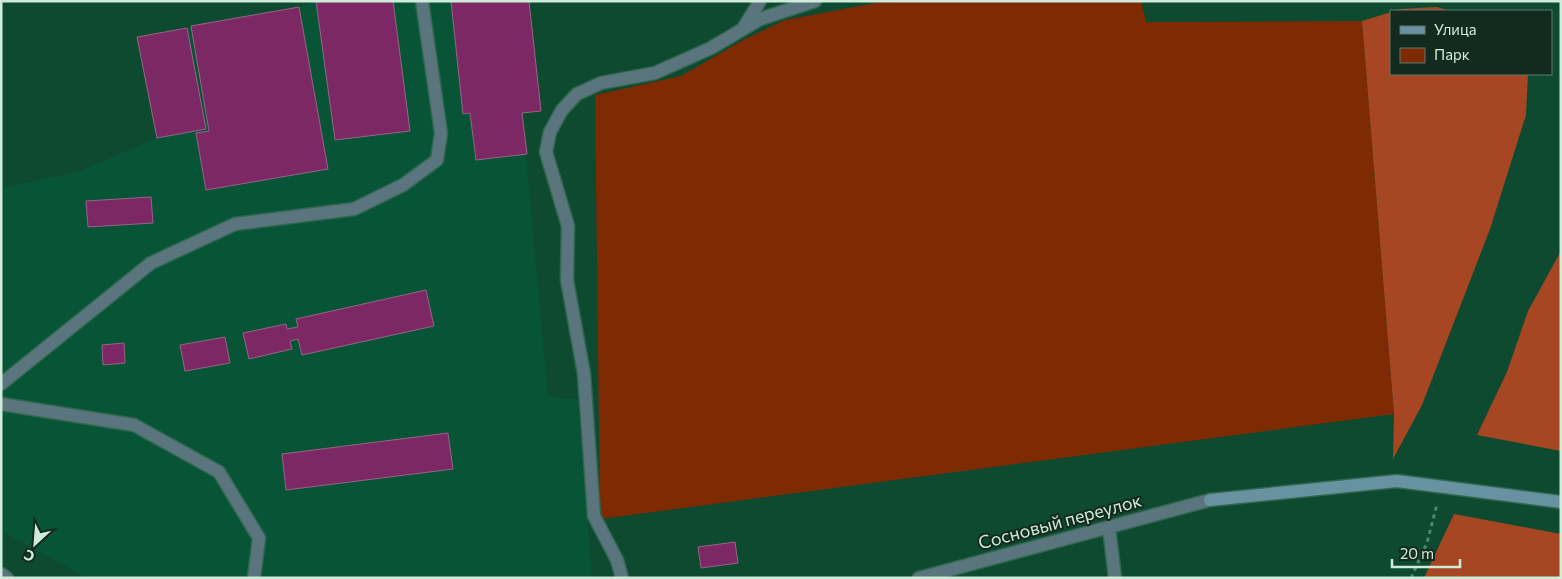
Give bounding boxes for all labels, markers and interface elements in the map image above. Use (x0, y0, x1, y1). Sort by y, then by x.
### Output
legend (1390, 10, 1552, 75)
text: Улица (1434, 20, 1476, 38)
text: Парк (1434, 45, 1470, 63)
street label: Сосновый переулок (976, 489, 1144, 553)
north arrow (10, 519, 60, 569)
scale bar (1392, 536, 1460, 568)
text: 20 m (1400, 544, 1434, 562)
text: С (21, 546, 37, 566)

